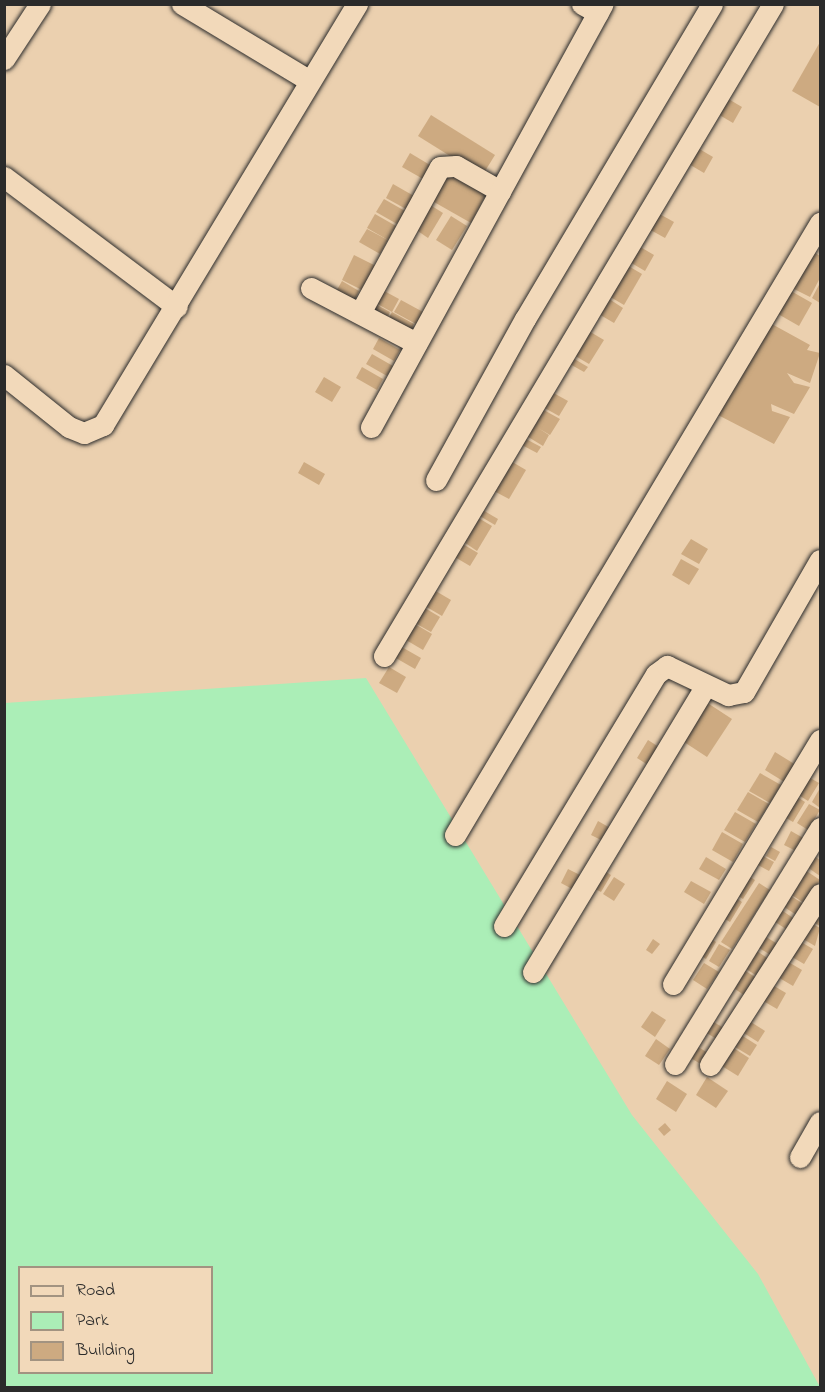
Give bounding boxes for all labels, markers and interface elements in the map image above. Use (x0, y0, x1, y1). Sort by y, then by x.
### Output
legend (18, 1266, 213, 1374)
text: Road (76, 1278, 115, 1304)
text: Park (76, 1308, 109, 1334)
text: Building (76, 1338, 135, 1364)

